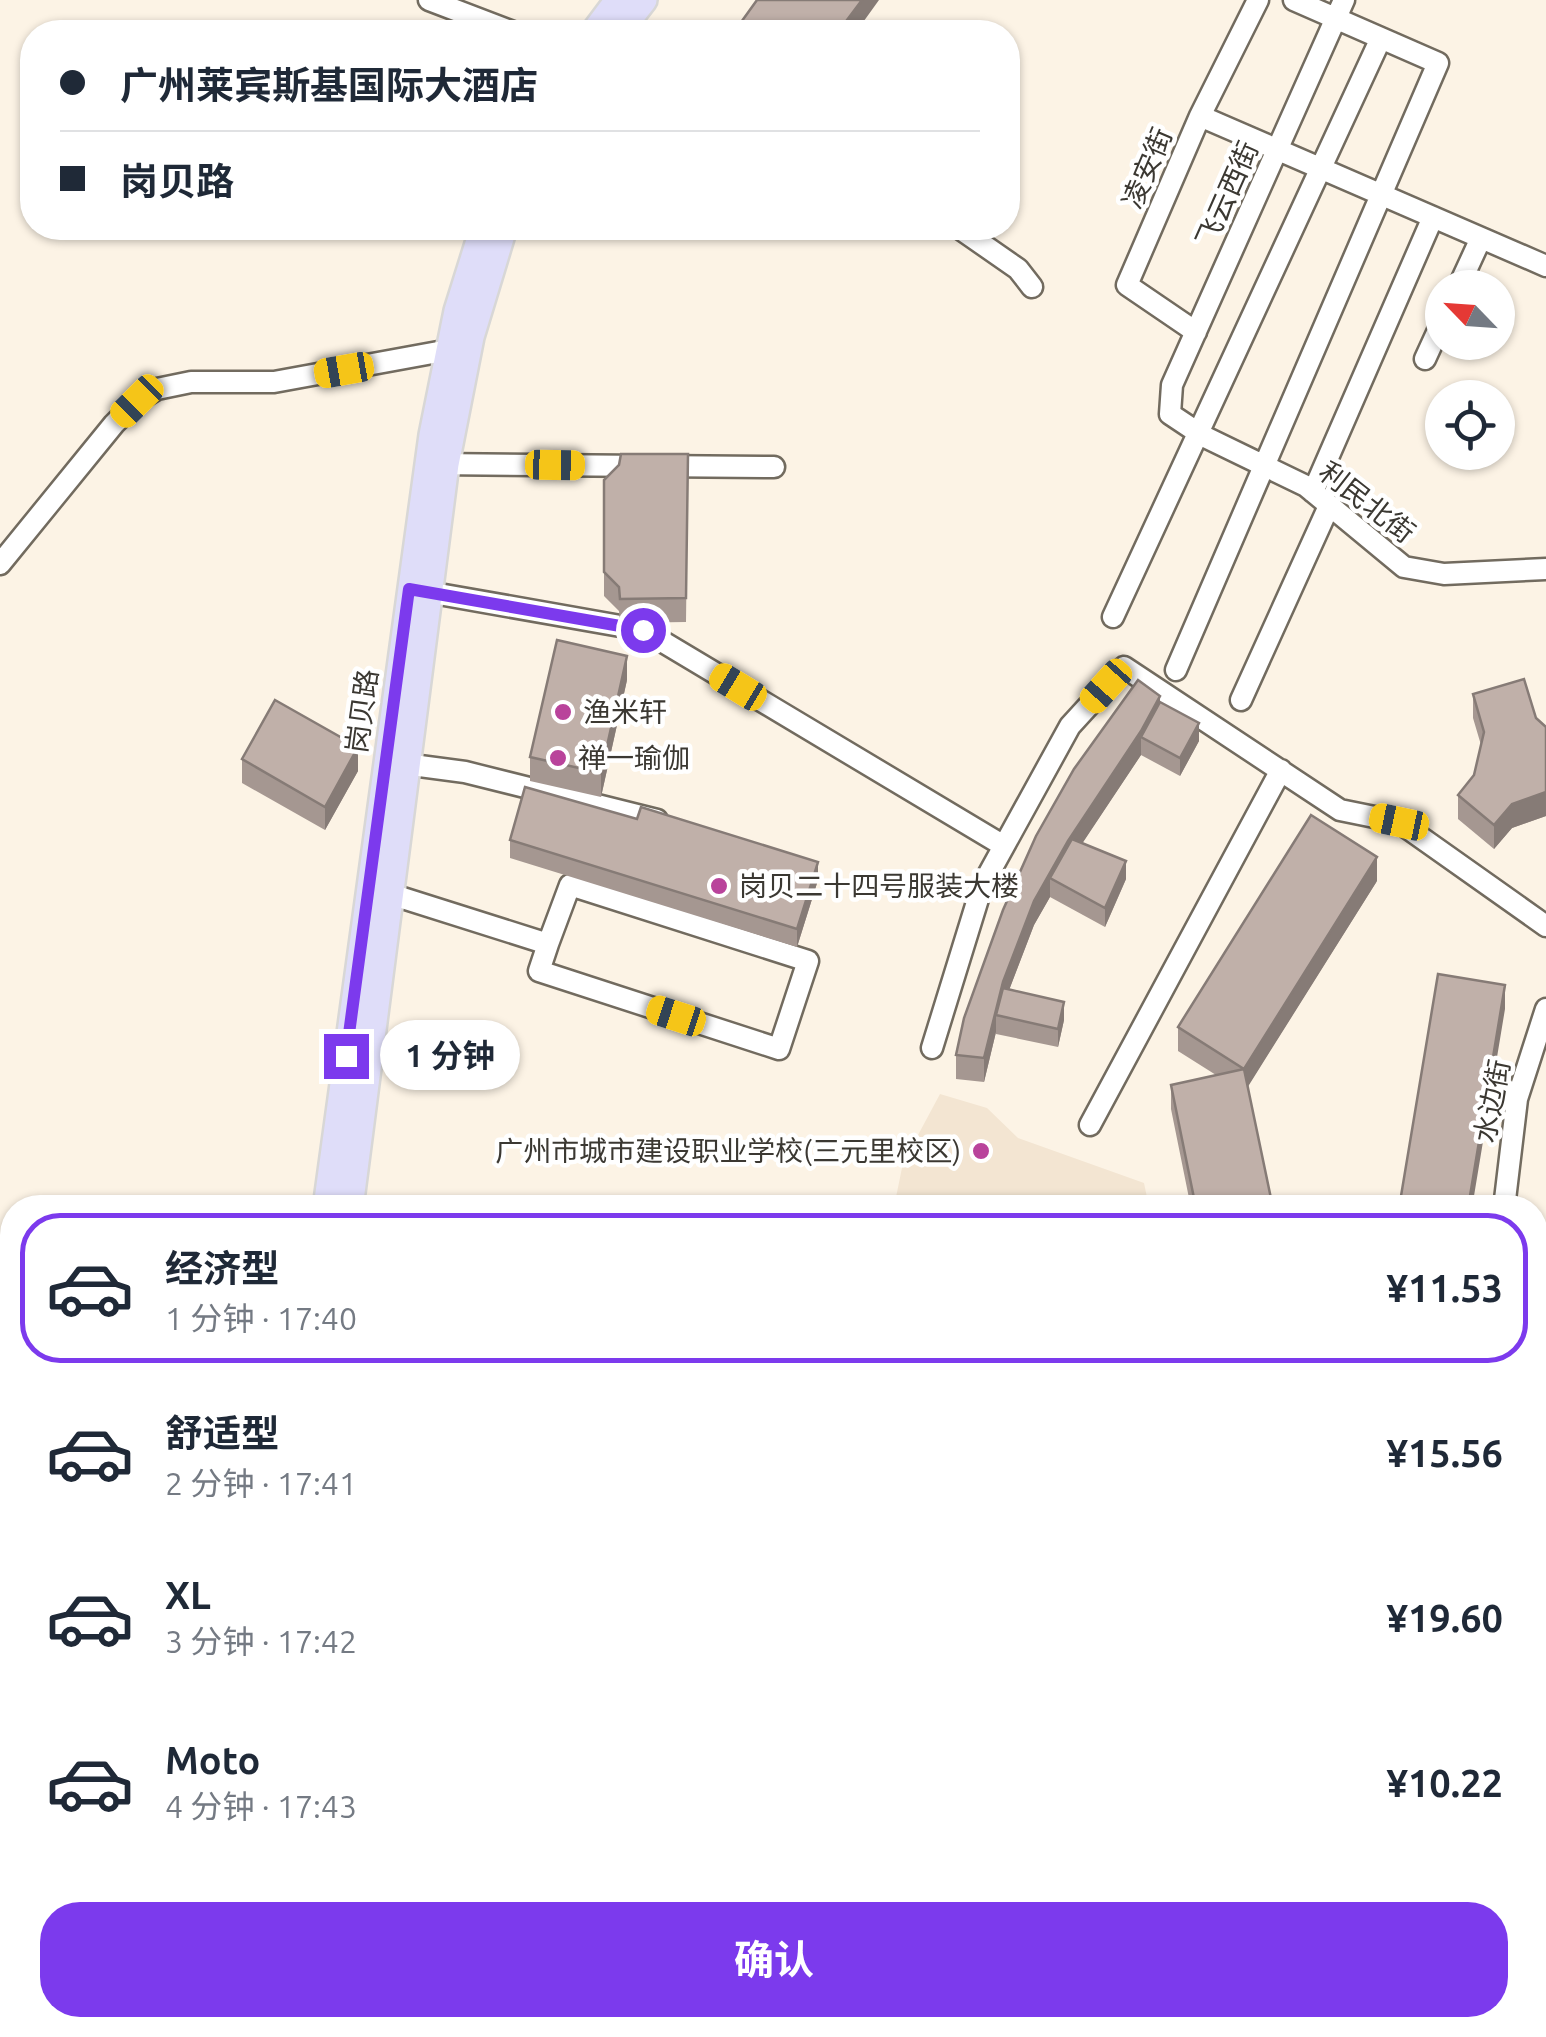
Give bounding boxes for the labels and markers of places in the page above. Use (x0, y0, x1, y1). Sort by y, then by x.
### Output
place label: 渔米轩 (583, 696, 667, 727)
marker: 渔米轩 (552, 701, 574, 723)
place label: 禅一瑜伽 (578, 742, 690, 773)
marker: 禅一瑜伽 (547, 747, 569, 769)
place label: 岗贝二十四号服装大楼 (739, 870, 1019, 901)
marker: 岗贝二十四号服装大楼 (708, 875, 730, 897)
place label: 广州市城市建设职业学校(三元里校区) (495, 1135, 961, 1167)
marker: 广州市城市建设职业学校(三元里校区) (970, 1140, 992, 1162)

